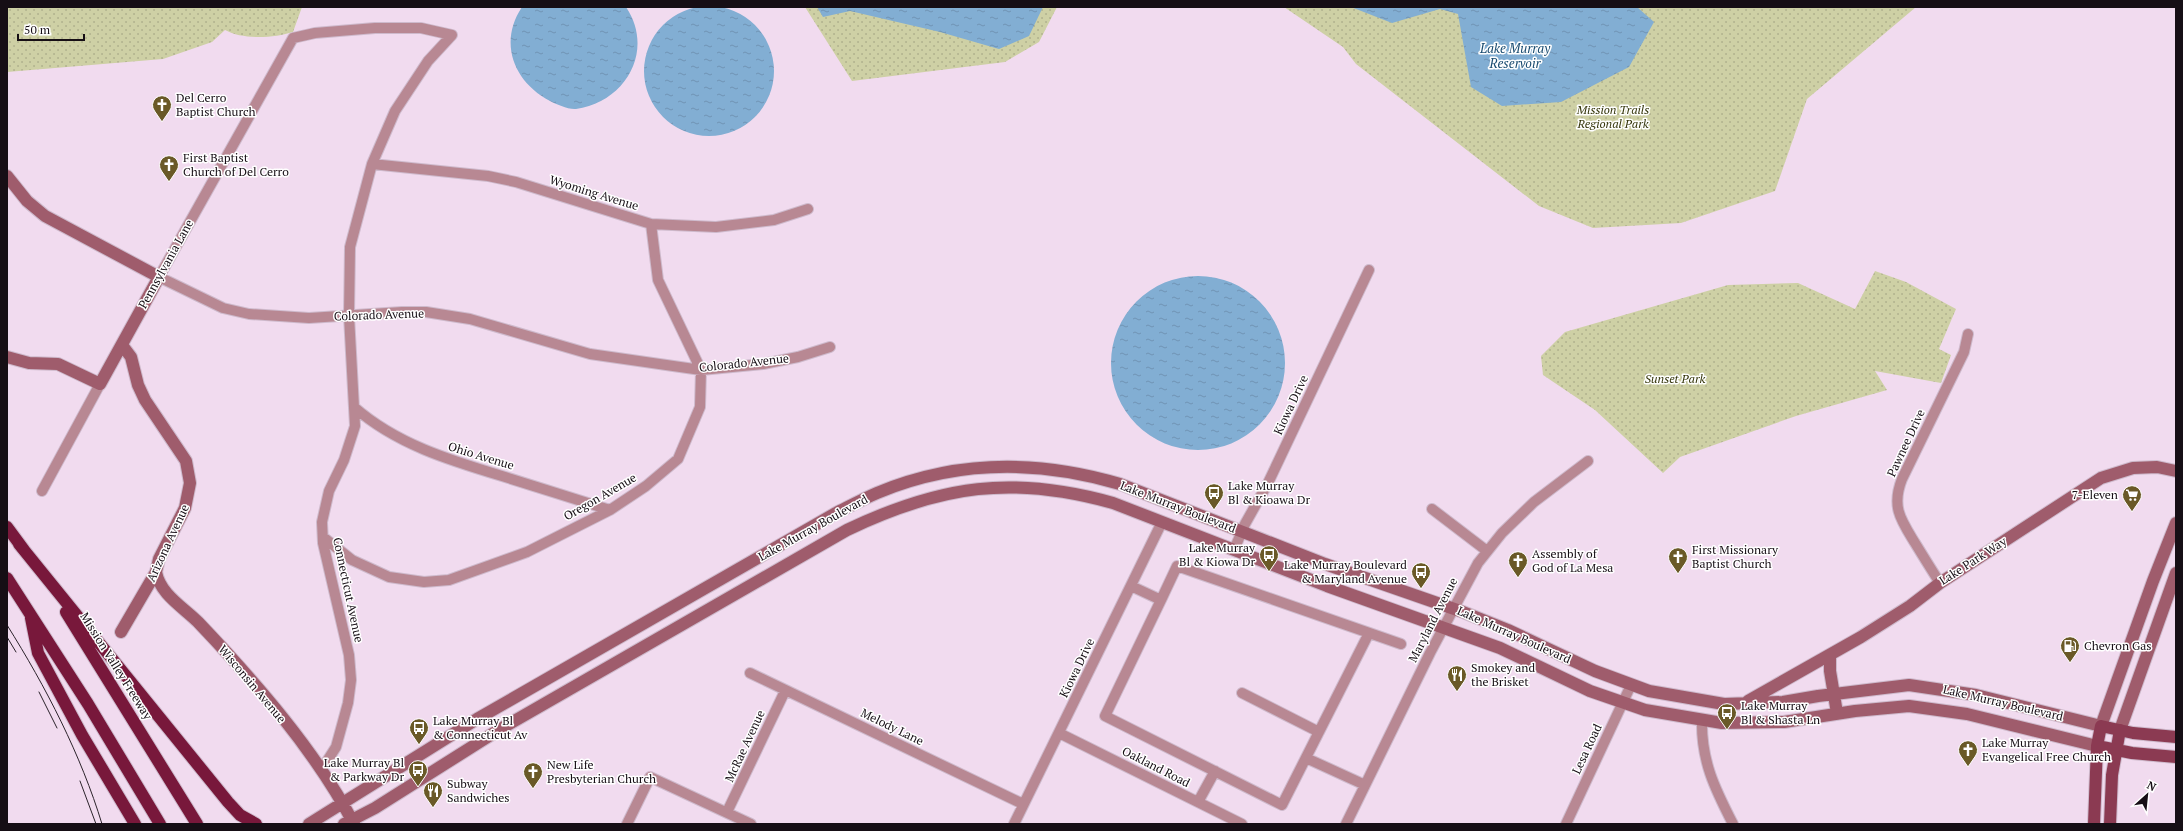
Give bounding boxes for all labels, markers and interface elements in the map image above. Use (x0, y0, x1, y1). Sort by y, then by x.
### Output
scale bar (18, 16, 84, 42)
text: 50 m (24, 22, 51, 37)
water label: Lake Murray Reservoir (1479, 39, 1551, 72)
place label: Del Cerro Baptist Church (176, 90, 256, 119)
church icon: Del Cerro Baptist Church (151, 94, 173, 122)
park label: Mission Trails Regional Park (1576, 102, 1649, 131)
place label: First Baptist Church of Del Cerro (183, 150, 289, 179)
church icon: First Baptist Church of Del Cerro (158, 154, 180, 182)
street label: Wyoming Avenue (548, 172, 641, 213)
street label: Pennsylvania Lane (135, 217, 196, 311)
street label: Colorado Avenue (334, 305, 424, 324)
street label: Colorado Avenue (698, 350, 790, 375)
park label: Sunset Park (1645, 371, 1706, 386)
street label: Kiowa Drive (1270, 373, 1311, 437)
street label: Pawnee Drive (1883, 407, 1928, 479)
street label: Ohio Avenue (446, 438, 516, 473)
street label: Oregon Avenue (561, 470, 639, 523)
street label: Lake Murray Boulevard (1118, 478, 1239, 536)
place label: Lake Murray Bl & Kioawa Dr (1228, 478, 1311, 507)
bus stop icon: Lake Murray Bl & Kioawa Dr (1203, 482, 1225, 510)
supermarket icon: 7-Eleven (2121, 484, 2143, 512)
place label: 7-Eleven (2072, 487, 2118, 502)
street label: Lake Murray Boulevard (755, 491, 870, 564)
street label: Arizona Avenue (143, 502, 192, 584)
street label: Lake Park Way (1936, 533, 2010, 588)
street label: Connecticut Avenue (330, 536, 367, 644)
place label: Lake Murray Bl & Kiowa Dr (1179, 540, 1256, 569)
place label: First Missionary Baptist Church (1692, 542, 1779, 571)
bus stop icon: Lake Murray Bl & Kiowa Dr (1258, 544, 1280, 572)
place label: Assembly of God of La Mesa (1532, 546, 1613, 575)
church icon: First Missionary Baptist Church (1667, 546, 1689, 574)
church icon: Assembly of God of La Mesa (1507, 550, 1529, 578)
place label: Lake Murray Boulevard & Maryland Avenue (1284, 557, 1407, 586)
bus stop icon: Lake Murray Boulevard & Maryland Avenue (1410, 561, 1432, 589)
street label: Maryland Avenue (1405, 575, 1460, 665)
street label: Lake Murray Boulevard (1455, 603, 1574, 667)
street label: Mission Valley Freeway (77, 609, 156, 723)
fuel station icon: Chevron Gas (2059, 635, 2081, 663)
street label: Kiowa Drive (1056, 636, 1097, 700)
place label: Chevron Gas (2084, 638, 2151, 653)
street label: Wisconsin Avenue (215, 642, 289, 726)
place label: Smokey and the Brisket (1471, 660, 1535, 689)
restaurant icon: Smokey and the Brisket (1446, 664, 1468, 692)
street label: Lake Murray Boulevard (1942, 681, 2065, 724)
place label: Lake Murray Bl & Shasta Ln (1741, 698, 1820, 727)
bus stop icon: Lake Murray Bl & Shasta Ln (1716, 702, 1738, 730)
street label: Melody Lane (858, 705, 926, 748)
street label: McRae Avenue (721, 707, 768, 784)
place label: Lake Murray Bl & Connecticut Av (433, 713, 528, 742)
bus stop icon: Lake Murray Bl & Connecticut Av (408, 717, 430, 745)
street label: Lesa Road (1568, 721, 1605, 776)
place label: Lake Murray Evangelical Free Church (1982, 735, 2111, 764)
church icon: Lake Murray Evangelical Free Church (1957, 739, 1979, 767)
street label: Oakland Road (1120, 743, 1193, 790)
place label: Lake Murray Bl & Parkway Dr (324, 755, 404, 784)
place label: New Life Presbyterian Church (547, 757, 656, 786)
bus stop icon: Lake Murray Bl & Parkway Dr (407, 759, 429, 787)
church icon: New Life Presbyterian Church (522, 761, 544, 789)
north arrow (2127, 775, 2167, 815)
place label: Subway Sandwiches (447, 776, 510, 805)
text: N (2145, 778, 2159, 795)
restaurant icon: Subway Sandwiches (422, 780, 444, 808)

